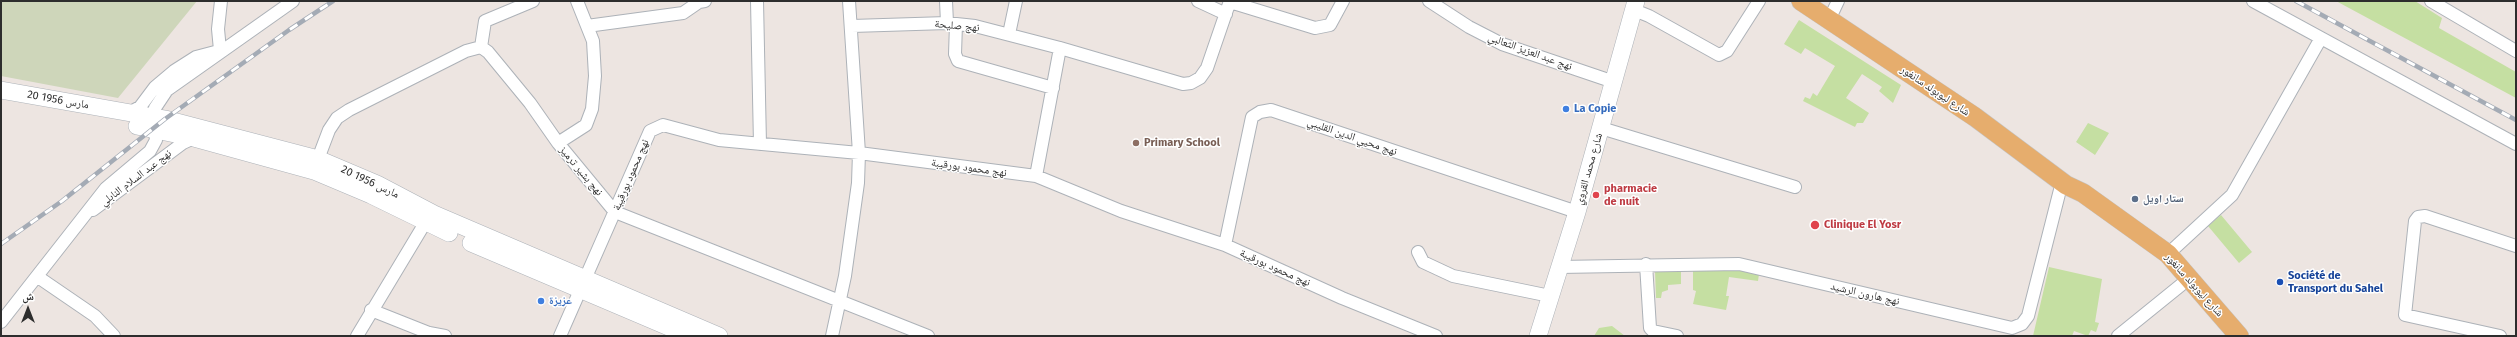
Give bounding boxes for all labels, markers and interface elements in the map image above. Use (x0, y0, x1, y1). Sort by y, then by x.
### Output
street label: نهج صليحة (934, 17, 980, 35)
street label: نهج عبد العزيز الثعالبي (1486, 31, 1574, 73)
street label: شارع ليوبولد سانغور (1898, 63, 1972, 119)
street label: 20 مارس 1956 (26, 88, 90, 112)
place label: La Copie (1574, 102, 1616, 116)
marker: La Copie (1561, 104, 1571, 114)
street label: نهج محيي الدين القليبي (1305, 115, 1399, 159)
street label: شارع محمد القروي (1572, 131, 1606, 207)
place label: Primary School (1144, 136, 1220, 150)
street label: نهج محمود بورقيبة (610, 137, 652, 213)
marker: Primary School (1131, 138, 1141, 148)
street label: نهج بشير ترميز (556, 143, 606, 199)
street label: نهج عبد السلام النابلي (98, 147, 174, 209)
street label: نهج محمود بورقيبة (930, 156, 1008, 180)
street label: 20 مارس 1956 (339, 163, 401, 201)
place label: pharmacie de nuit (1604, 182, 1657, 208)
marker: pharmacie de nuit (1591, 190, 1601, 200)
place label: ستار اويل (2143, 192, 2184, 206)
marker: ستار اويل (2130, 194, 2140, 204)
place label: Clinique El Yosr (1824, 218, 1901, 232)
marker: Clinique El Yosr (1809, 219, 1821, 231)
street label: نهج محمود بورقيبة (1238, 246, 1312, 290)
street label: شارع ليوبولد سانغور (2162, 251, 2226, 319)
place label: Société de Transport du Sahel (2288, 269, 2383, 295)
marker: Société de Transport du Sahel (2275, 277, 2285, 287)
street label: نهج هارون الرشيد (1829, 280, 1901, 308)
north arrow (8, 289, 48, 329)
text: ش (22, 290, 34, 303)
place label: عزيزة (549, 294, 572, 308)
marker: عزيزة (536, 296, 546, 306)

